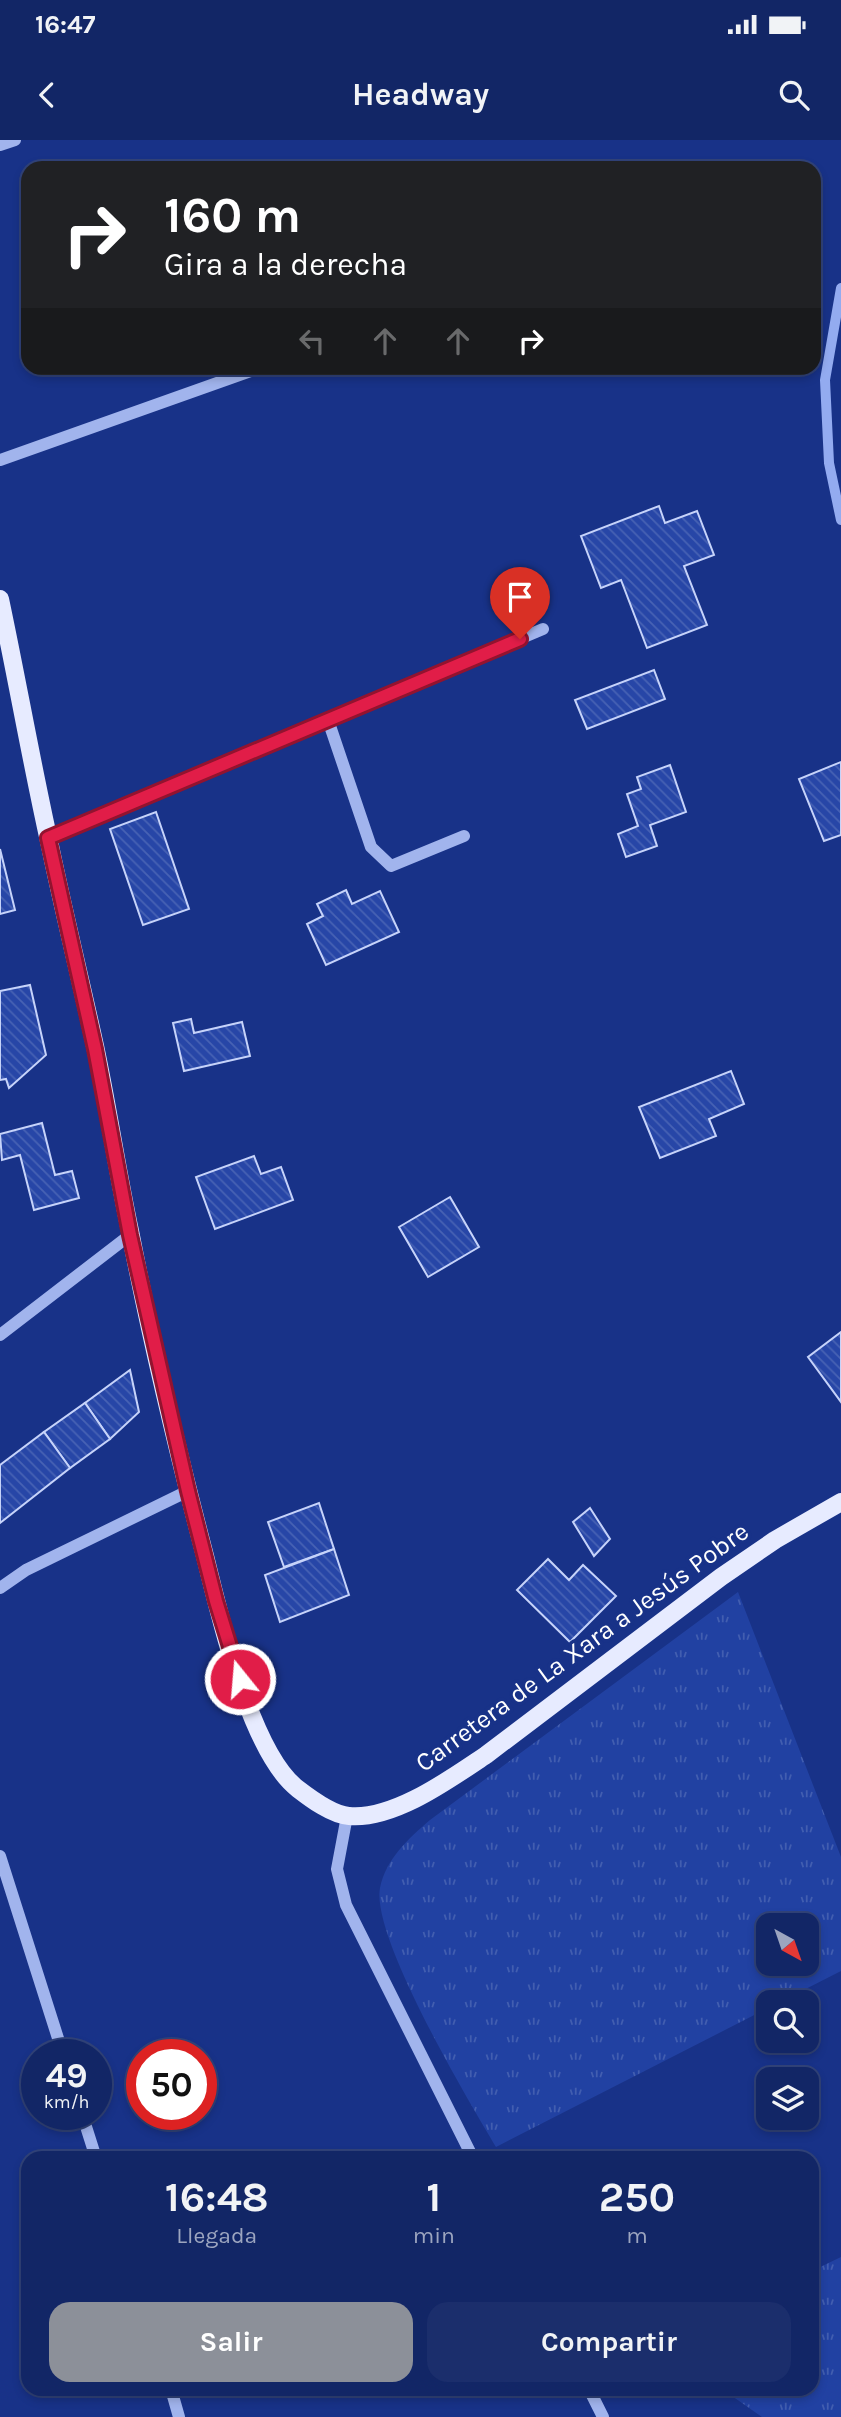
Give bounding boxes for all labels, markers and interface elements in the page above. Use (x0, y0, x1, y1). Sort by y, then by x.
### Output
text: 16:47 (35, 9, 95, 40)
icon: back (28, 76, 66, 114)
text: Headway (352, 76, 489, 113)
icon: search (775, 76, 813, 114)
text: 160 m (164, 187, 301, 244)
icon: right (49, 189, 140, 280)
text: Gira a la derecha (164, 246, 407, 283)
icon: left (293, 322, 331, 360)
icon: ahead (366, 322, 404, 360)
icon: ahead (439, 322, 477, 360)
icon: right (512, 322, 550, 360)
pin (490, 567, 550, 639)
icon: arrive (501, 578, 539, 616)
street label: Carretera de La Xara a Jesús Pobre (409, 1516, 755, 1778)
position arrow (203, 1642, 277, 1716)
north arrow (756, 1913, 819, 1976)
map controls (756, 1913, 819, 2130)
button: search (756, 1990, 819, 2053)
speed limit sign: 50 (126, 2039, 217, 2130)
text: 49 (45, 2055, 88, 2096)
button: layers (756, 2067, 819, 2130)
text: km/h (44, 2091, 89, 2113)
text: 16:48 (165, 2172, 269, 2222)
text: 1 (426, 2172, 441, 2222)
text: 250 (599, 2172, 675, 2222)
text: Llegada (176, 2222, 257, 2249)
text: min (413, 2222, 455, 2249)
text: m (626, 2222, 648, 2249)
button: Salir (49, 2302, 413, 2382)
button: Compartir (427, 2302, 791, 2382)

